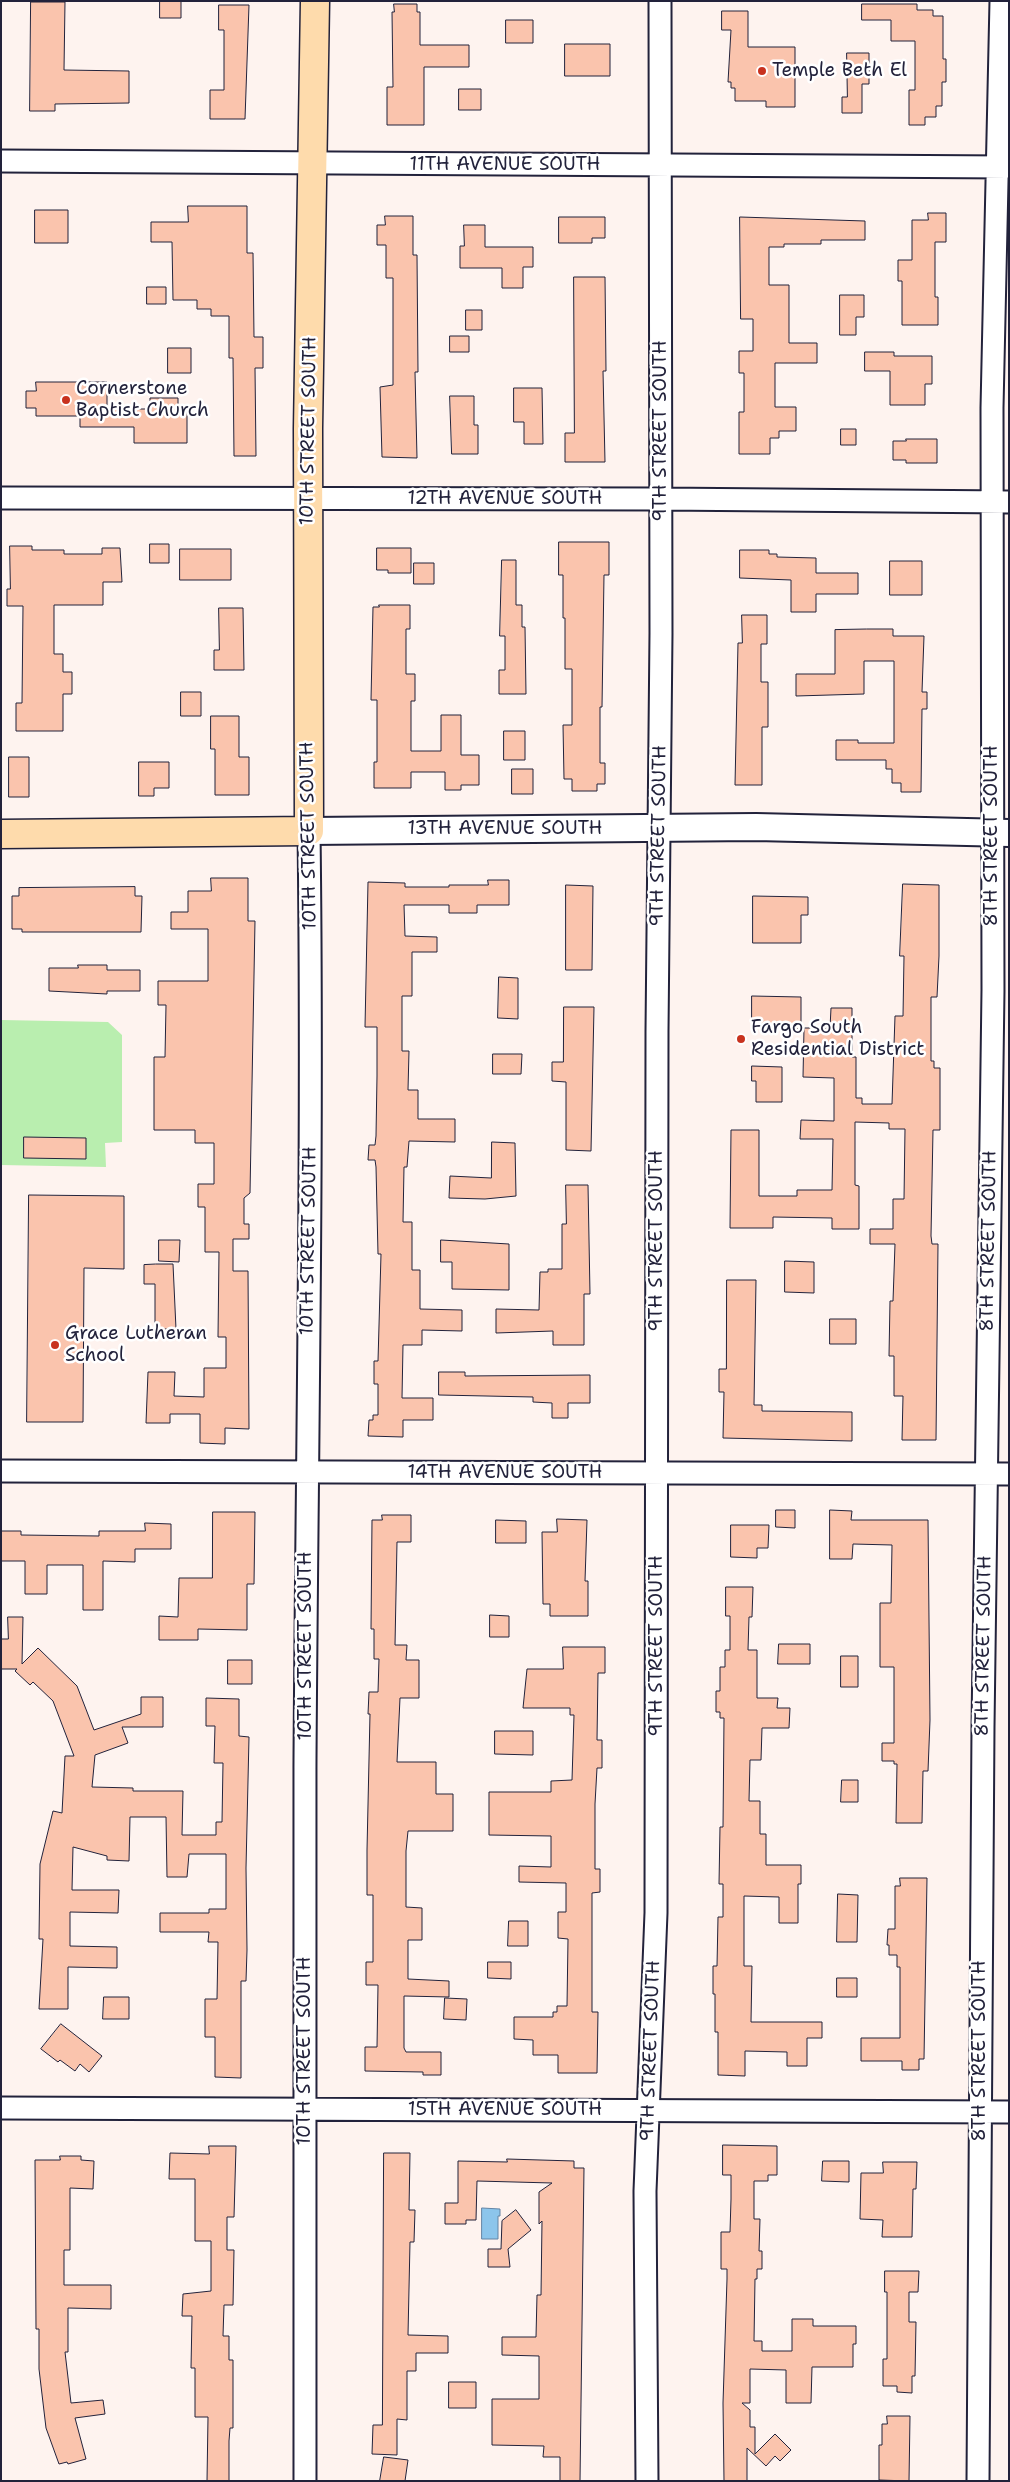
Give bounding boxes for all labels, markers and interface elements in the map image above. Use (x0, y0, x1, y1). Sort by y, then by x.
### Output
place label: Temple Beth El (772, 60, 907, 82)
marker: Temple Beth El (756, 65, 768, 77)
street label: 11TH AVENUE SOUTH (410, 154, 600, 176)
street label: 10TH STREET SOUTH (296, 336, 322, 526)
street label: 9TH STREET SOUTH (650, 340, 672, 522)
place label: Cornerstone Baptist Church (76, 378, 209, 422)
marker: Cornerstone Baptist Church (60, 394, 72, 406)
street label: 12TH AVENUE SOUTH (408, 488, 602, 510)
street label: 10TH STREET SOUTH (296, 741, 322, 931)
street label: 9TH STREET SOUTH (646, 745, 672, 927)
street label: 8TH STREET SOUTH (981, 745, 1003, 927)
street label: 13TH AVENUE SOUTH (408, 818, 602, 840)
place label: Fargo South Residential District (751, 1017, 925, 1061)
marker: Fargo South Residential District (735, 1033, 747, 1045)
street label: 10TH STREET SOUTH (296, 1146, 322, 1336)
street label: 9TH STREET SOUTH (646, 1150, 668, 1332)
street label: 8TH STREET SOUTH (976, 1150, 1002, 1332)
place label: Grace Lutheran School (65, 1323, 207, 1367)
marker: Grace Lutheran School (49, 1339, 61, 1351)
street label: 14TH AVENUE SOUTH (408, 1462, 602, 1484)
street label: 10TH STREET SOUTH (295, 1552, 317, 1740)
street label: 9TH STREET SOUTH (646, 1555, 668, 1737)
street label: 8TH STREET SOUTH (971, 1555, 997, 1737)
street label: 10TH STREET SOUTH (294, 1957, 316, 2145)
street label: 9TH STREET SOUTH (636, 1960, 666, 2142)
street label: 8TH STREET SOUTH (969, 1960, 991, 2142)
street label: 15TH AVENUE SOUTH (408, 2099, 602, 2121)

